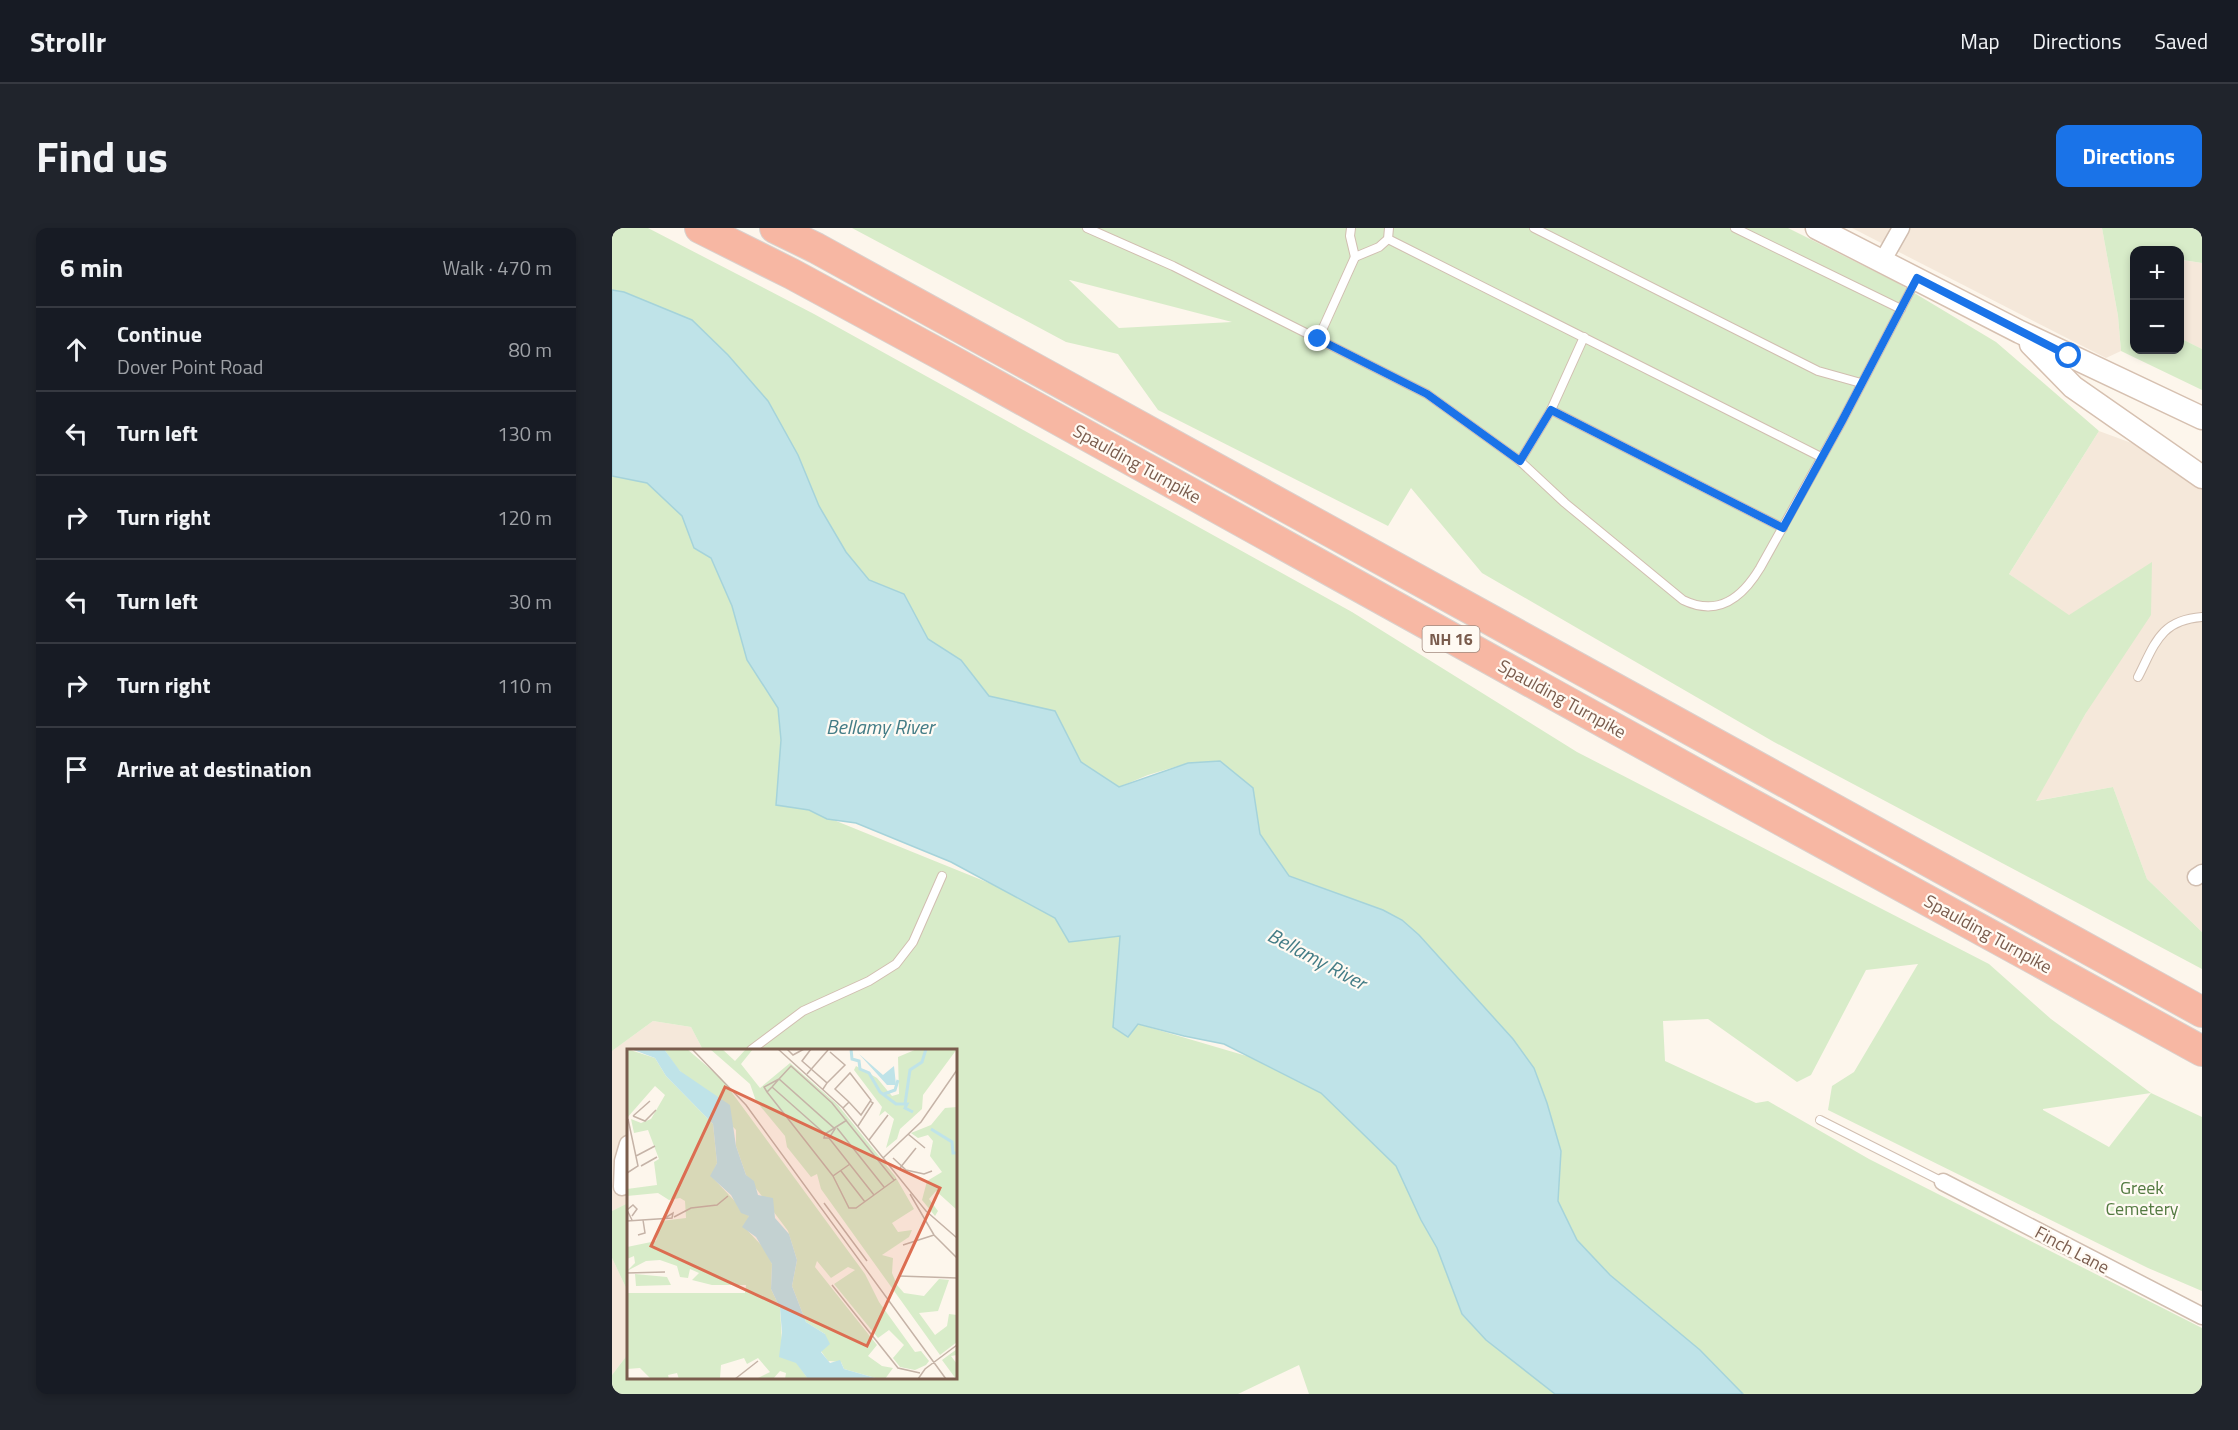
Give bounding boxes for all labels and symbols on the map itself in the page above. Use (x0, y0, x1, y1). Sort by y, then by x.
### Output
route end (1304, 325, 1330, 351)
route start (2055, 342, 2081, 368)
street label: Spaulding Turnpike (1068, 417, 1206, 510)
road number: NH 16 (1422, 626, 1480, 652)
street label: Spaulding Turnpike (1493, 652, 1631, 745)
water label: Bellamy River (826, 711, 937, 742)
street label: Spaulding Turnpike (1919, 887, 2057, 980)
water label: Bellamy River (1262, 920, 1375, 999)
inset map (627, 1049, 957, 1379)
park label: Greek Cemetery (2105, 1174, 2179, 1222)
street label: Finch Lane (2030, 1219, 2114, 1280)

